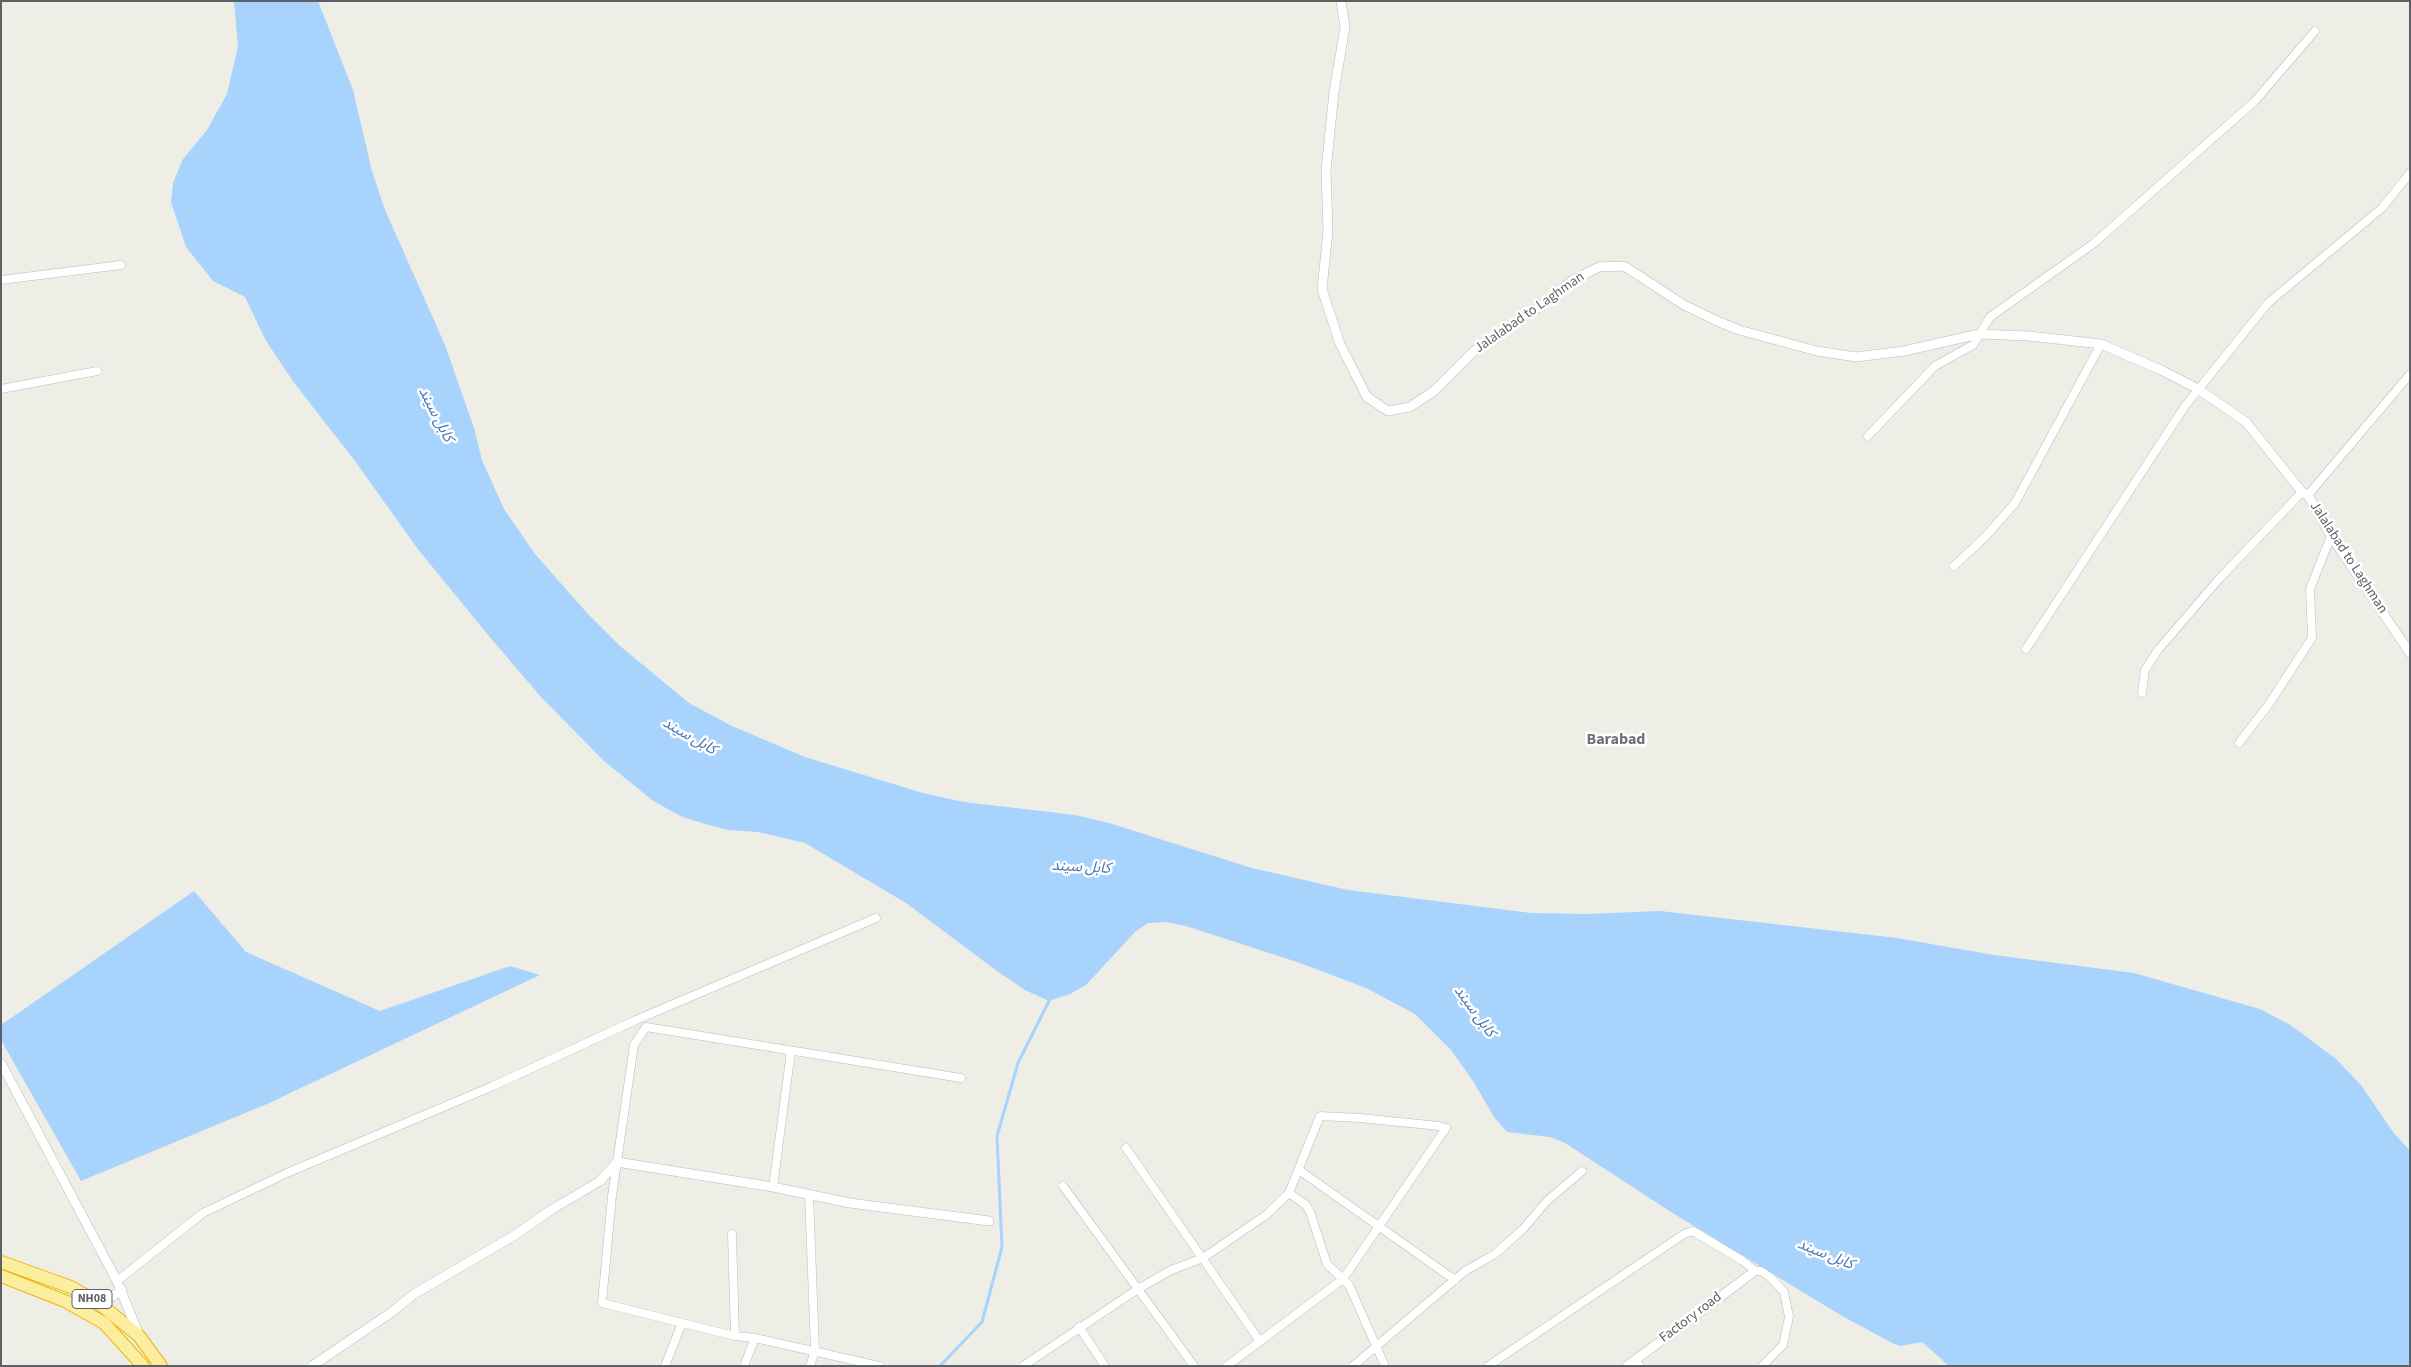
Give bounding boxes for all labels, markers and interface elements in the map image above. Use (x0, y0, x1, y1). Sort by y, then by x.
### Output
street label: Jalalabad to Laghman (1472, 269, 1588, 357)
water label: کابل سيند (414, 385, 456, 445)
street label: Jalalabad to Laghman (2306, 499, 2390, 617)
water label: کابل سيند (659, 714, 719, 760)
district label: Barabad (1586, 730, 1646, 750)
water label: کابل سيند (1051, 857, 1111, 879)
water label: کابل سيند (1449, 983, 1499, 1041)
water label: کابل سيند (1794, 1236, 1856, 1274)
street label: Factory road (1657, 1289, 1725, 1347)
road number: NH08 (72, 1290, 112, 1308)

